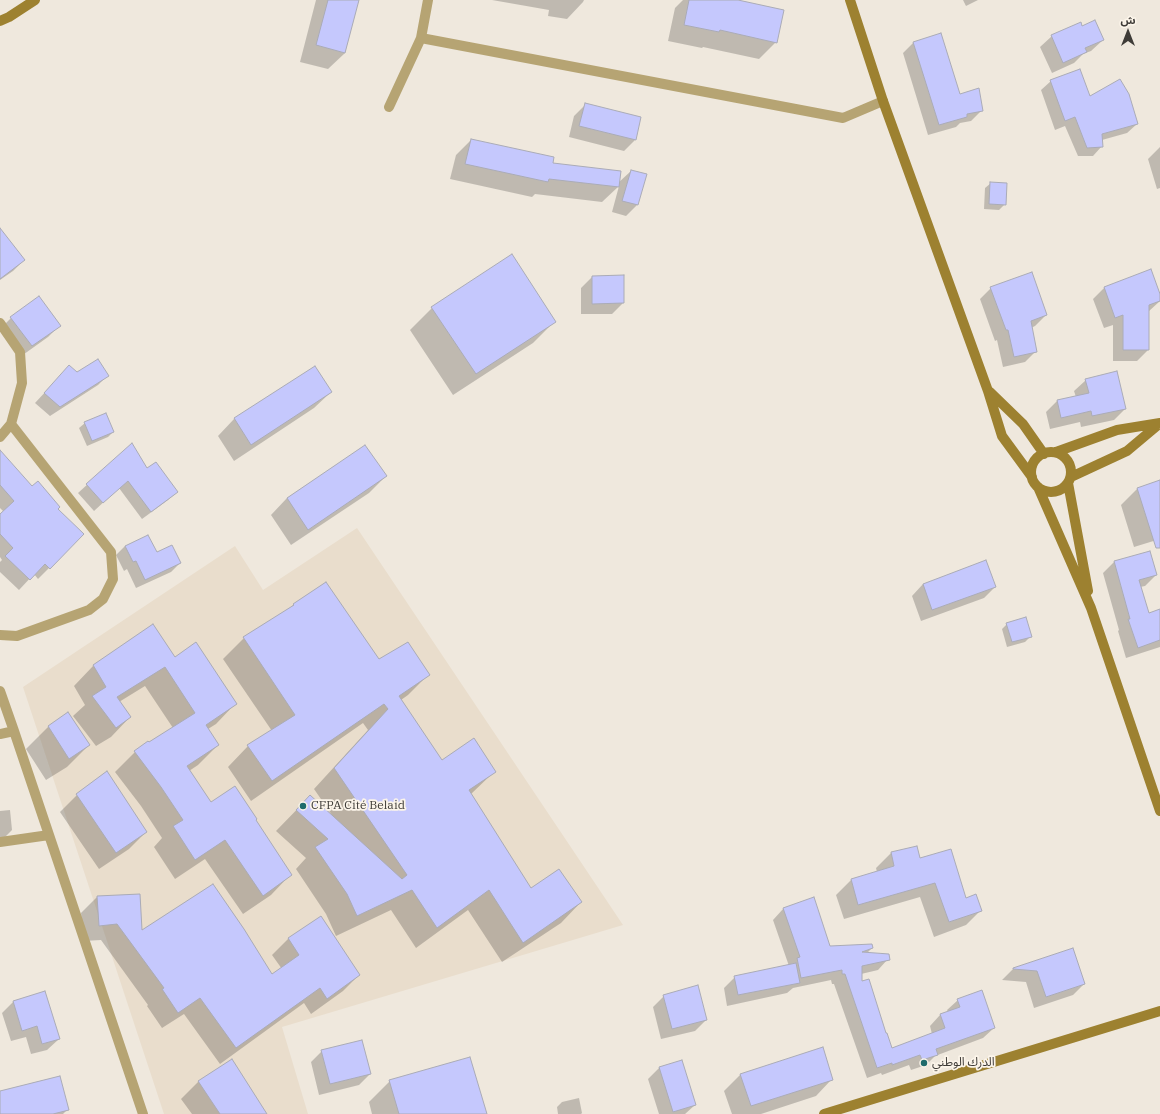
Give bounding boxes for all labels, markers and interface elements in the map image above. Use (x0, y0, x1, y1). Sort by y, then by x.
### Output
north arrow (1108, 12, 1148, 52)
text: ش (1120, 13, 1136, 27)
place label: CFPA Cité Belaid (311, 799, 405, 813)
marker: CFPA Cité Belaid (298, 801, 308, 811)
place label: الدرك الوطني (932, 1056, 995, 1070)
marker: الدرك الوطني (919, 1058, 929, 1068)

